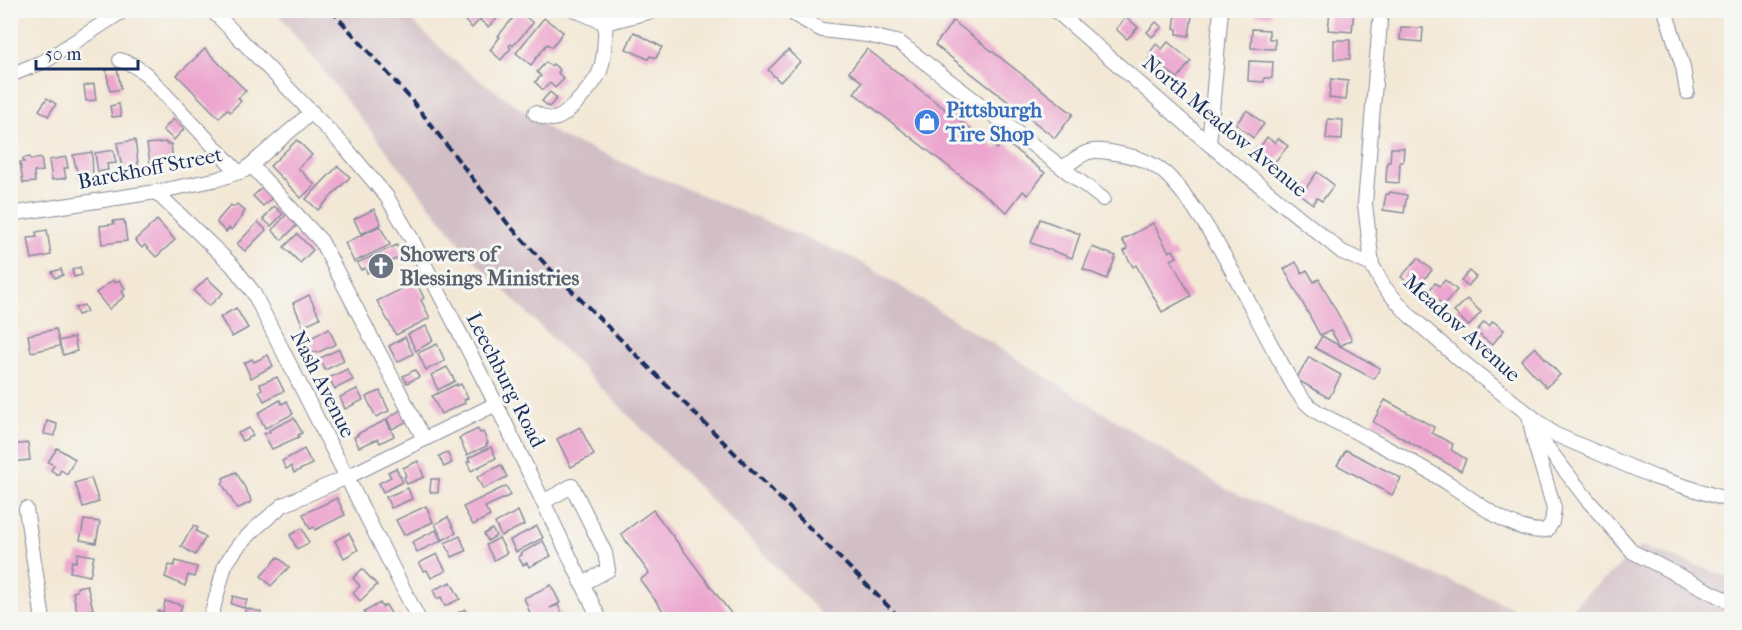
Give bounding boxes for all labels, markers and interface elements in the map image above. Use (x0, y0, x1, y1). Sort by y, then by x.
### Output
scale bar (36, 33, 138, 71)
text: 50 m (45, 44, 82, 65)
street label: North Meadow Avenue (1138, 50, 1312, 202)
place label: Pittsburgh Tire Shop (945, 98, 1042, 146)
shop icon: Pittsburgh Tire Shop (912, 107, 942, 137)
street label: Barckhoff Street (76, 142, 225, 194)
place label: Showers of Blessings Ministries (400, 242, 579, 290)
church icon: Showers of Blessings Ministries (366, 251, 396, 281)
street label: Meadow Avenue (1399, 269, 1525, 387)
street label: Leechburg Road (462, 308, 551, 452)
street label: Nash Avenue (286, 326, 360, 442)

